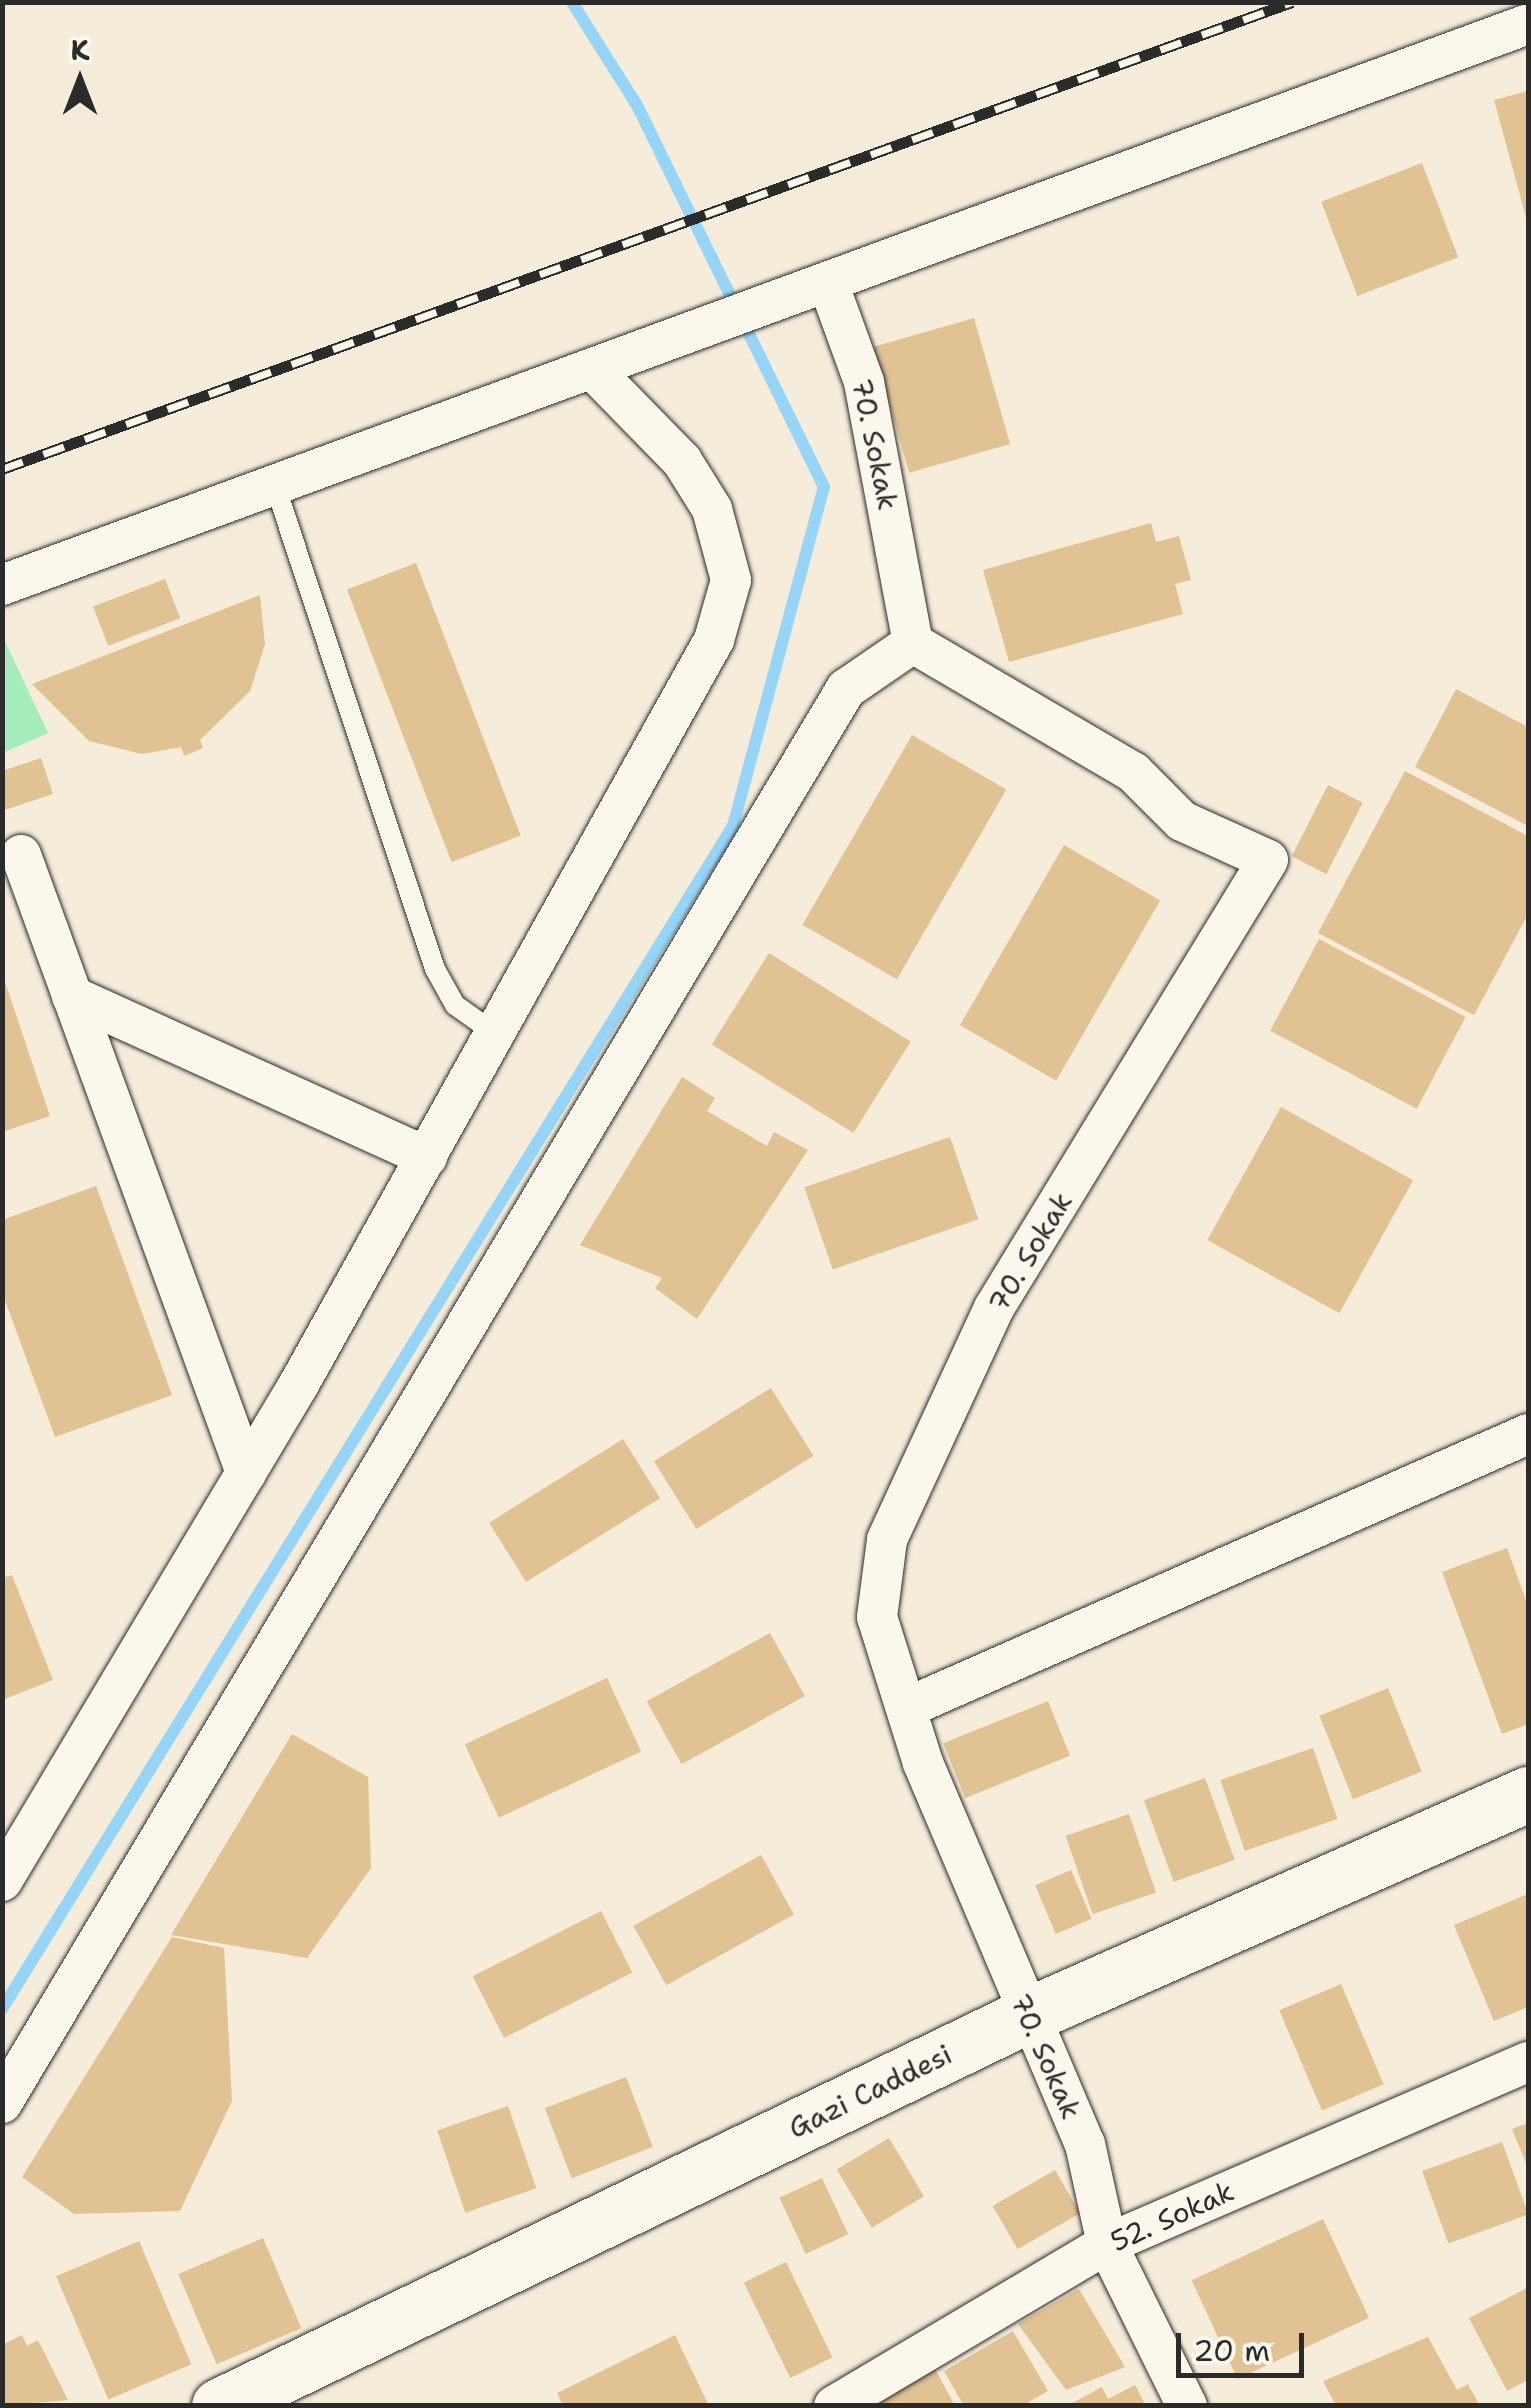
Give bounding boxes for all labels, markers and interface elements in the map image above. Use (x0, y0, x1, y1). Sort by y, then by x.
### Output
north arrow (30, 30, 130, 130)
text: K (70, 31, 90, 69)
street label: 70. Sokak (845, 375, 905, 513)
street label: 70. Sokak (981, 1186, 1079, 1318)
street label: 70. Sokak (1003, 1988, 1089, 2124)
street label: Gazi Caddesi (783, 2037, 957, 2145)
street label: 52. Sokak (1105, 2174, 1239, 2258)
scale bar (1181, 2313, 1308, 2375)
text: 20 m (1193, 2330, 1270, 2371)

